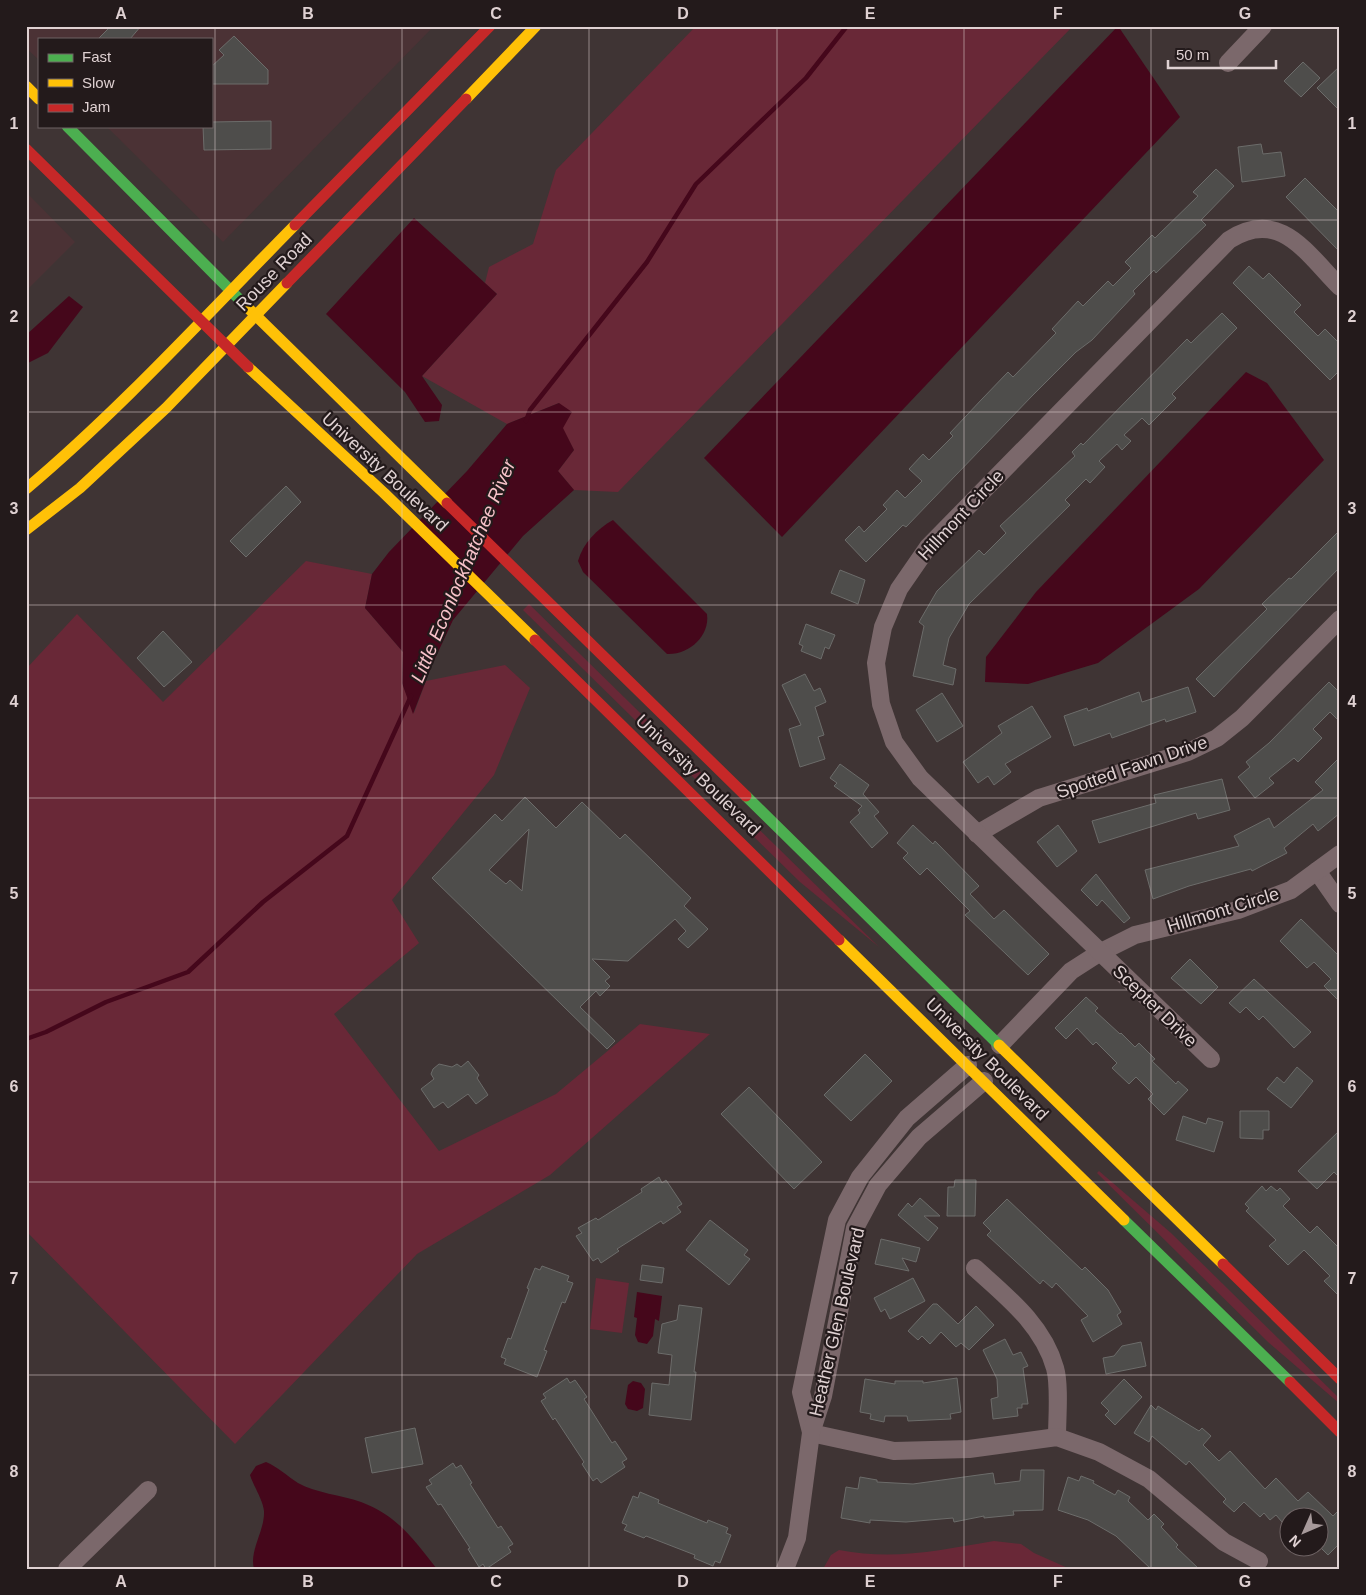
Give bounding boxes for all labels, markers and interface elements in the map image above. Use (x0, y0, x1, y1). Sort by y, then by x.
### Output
text: A (115, 5, 127, 22)
text: B (302, 5, 314, 22)
text: C (490, 5, 502, 22)
text: D (677, 5, 689, 22)
text: E (865, 5, 876, 22)
text: F (1053, 5, 1063, 22)
text: G (1239, 5, 1251, 22)
legend (38, 38, 212, 128)
scale bar (1168, 38, 1276, 70)
text: 50 m (1176, 46, 1209, 63)
text: Fast (82, 48, 112, 65)
text: Slow (82, 74, 115, 91)
text: Jam (82, 98, 110, 115)
text: 1 (10, 115, 19, 132)
text: 1 (1348, 115, 1357, 132)
street label: Rouse Road (232, 229, 316, 315)
text: 2 (10, 308, 19, 325)
text: 2 (1348, 308, 1357, 325)
street label: University Boulevard (318, 408, 452, 536)
water label: Little Econlockhatchee River (406, 456, 520, 685)
street label: Hillmont Circle (914, 466, 1008, 564)
text: 3 (10, 500, 19, 517)
text: 3 (1348, 500, 1357, 517)
text: 4 (10, 693, 19, 710)
text: 4 (1348, 693, 1357, 710)
street label: University Boulevard (632, 710, 764, 840)
street label: Spotted Fawn Drive (1054, 732, 1210, 802)
street label: Hillmont Circle (1165, 883, 1281, 937)
text: 5 (10, 885, 19, 902)
text: 5 (1348, 885, 1357, 902)
street label: Scepter Drive (1109, 961, 1201, 1051)
street label: University Boulevard (922, 994, 1052, 1124)
text: 6 (10, 1078, 19, 1095)
text: 6 (1348, 1078, 1357, 1095)
street label: Heather Glen Boulevard (806, 1226, 868, 1418)
text: 7 (10, 1270, 19, 1287)
text: 7 (1348, 1270, 1357, 1287)
text: 8 (10, 1463, 19, 1480)
text: 8 (1348, 1463, 1357, 1480)
north arrow (1278, 1508, 1328, 1558)
text: N (1286, 1532, 1304, 1550)
text: A (115, 1573, 127, 1590)
text: B (302, 1573, 314, 1590)
text: C (490, 1573, 502, 1590)
text: D (677, 1573, 689, 1590)
text: E (865, 1573, 876, 1590)
text: F (1053, 1573, 1063, 1590)
text: G (1239, 1573, 1251, 1590)

